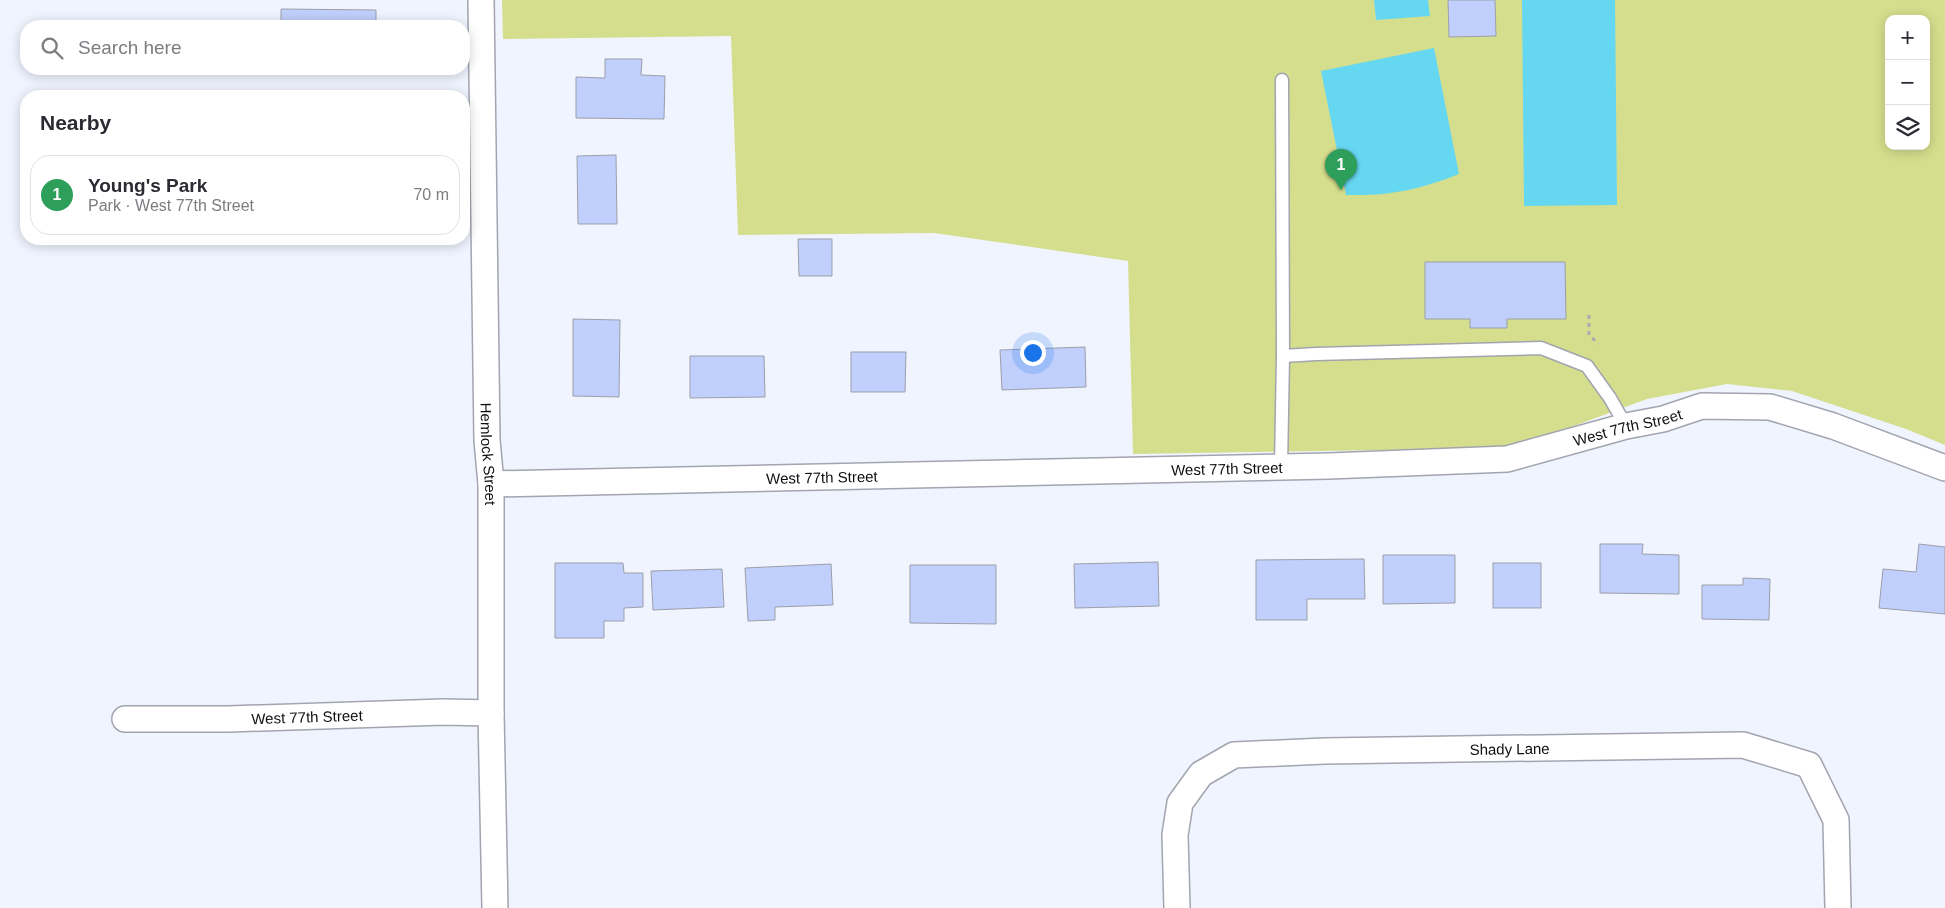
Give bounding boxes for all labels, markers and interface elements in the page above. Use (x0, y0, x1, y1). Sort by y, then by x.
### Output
map controls (1885, 15, 1930, 150)
button: + (1885, 15, 1930, 60)
search box (20, 20, 470, 75)
icon: search (38, 34, 66, 62)
text: Search here (78, 37, 182, 58)
button: − (1885, 60, 1930, 105)
button: layers (1885, 105, 1930, 150)
text: Nearby (40, 111, 111, 134)
pin: 1 (1325, 149, 1357, 190)
text: Young's Park (88, 175, 207, 196)
text: 1 (53, 186, 61, 203)
text: 70 m (413, 186, 449, 203)
text: Park · West 77th Street (88, 197, 254, 214)
your location (1020, 340, 1046, 366)
street label: Hemlock Street (478, 403, 500, 506)
street label: West 77th Street (1571, 405, 1685, 449)
street label: West 77th Street (1171, 458, 1284, 478)
street label: West 77th Street (766, 467, 879, 487)
street label: West 77th Street (251, 706, 364, 727)
street label: Shady Lane (1469, 739, 1550, 757)

